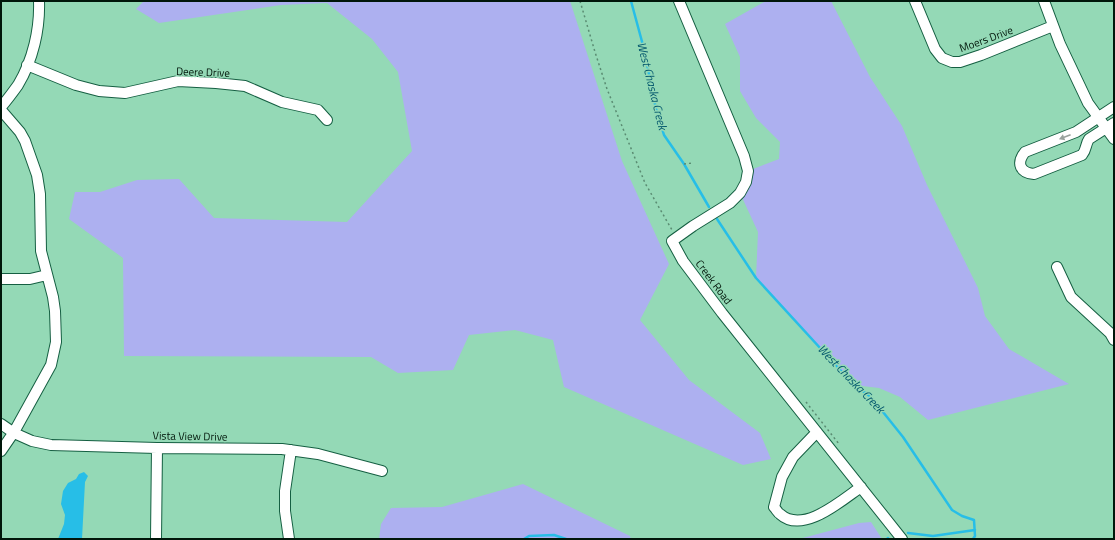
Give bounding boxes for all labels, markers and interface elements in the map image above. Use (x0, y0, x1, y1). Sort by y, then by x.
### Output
street label: Moers Drive (957, 22, 1015, 56)
water label: West Chaska Creek (632, 40, 673, 133)
street label: Deere Drive (176, 63, 231, 81)
one-way arrow (1059, 134, 1071, 140)
street label: Creek Road (692, 256, 736, 308)
water label: West Chaska Creek (813, 340, 891, 419)
street label: Vista View Drive (152, 427, 228, 445)

